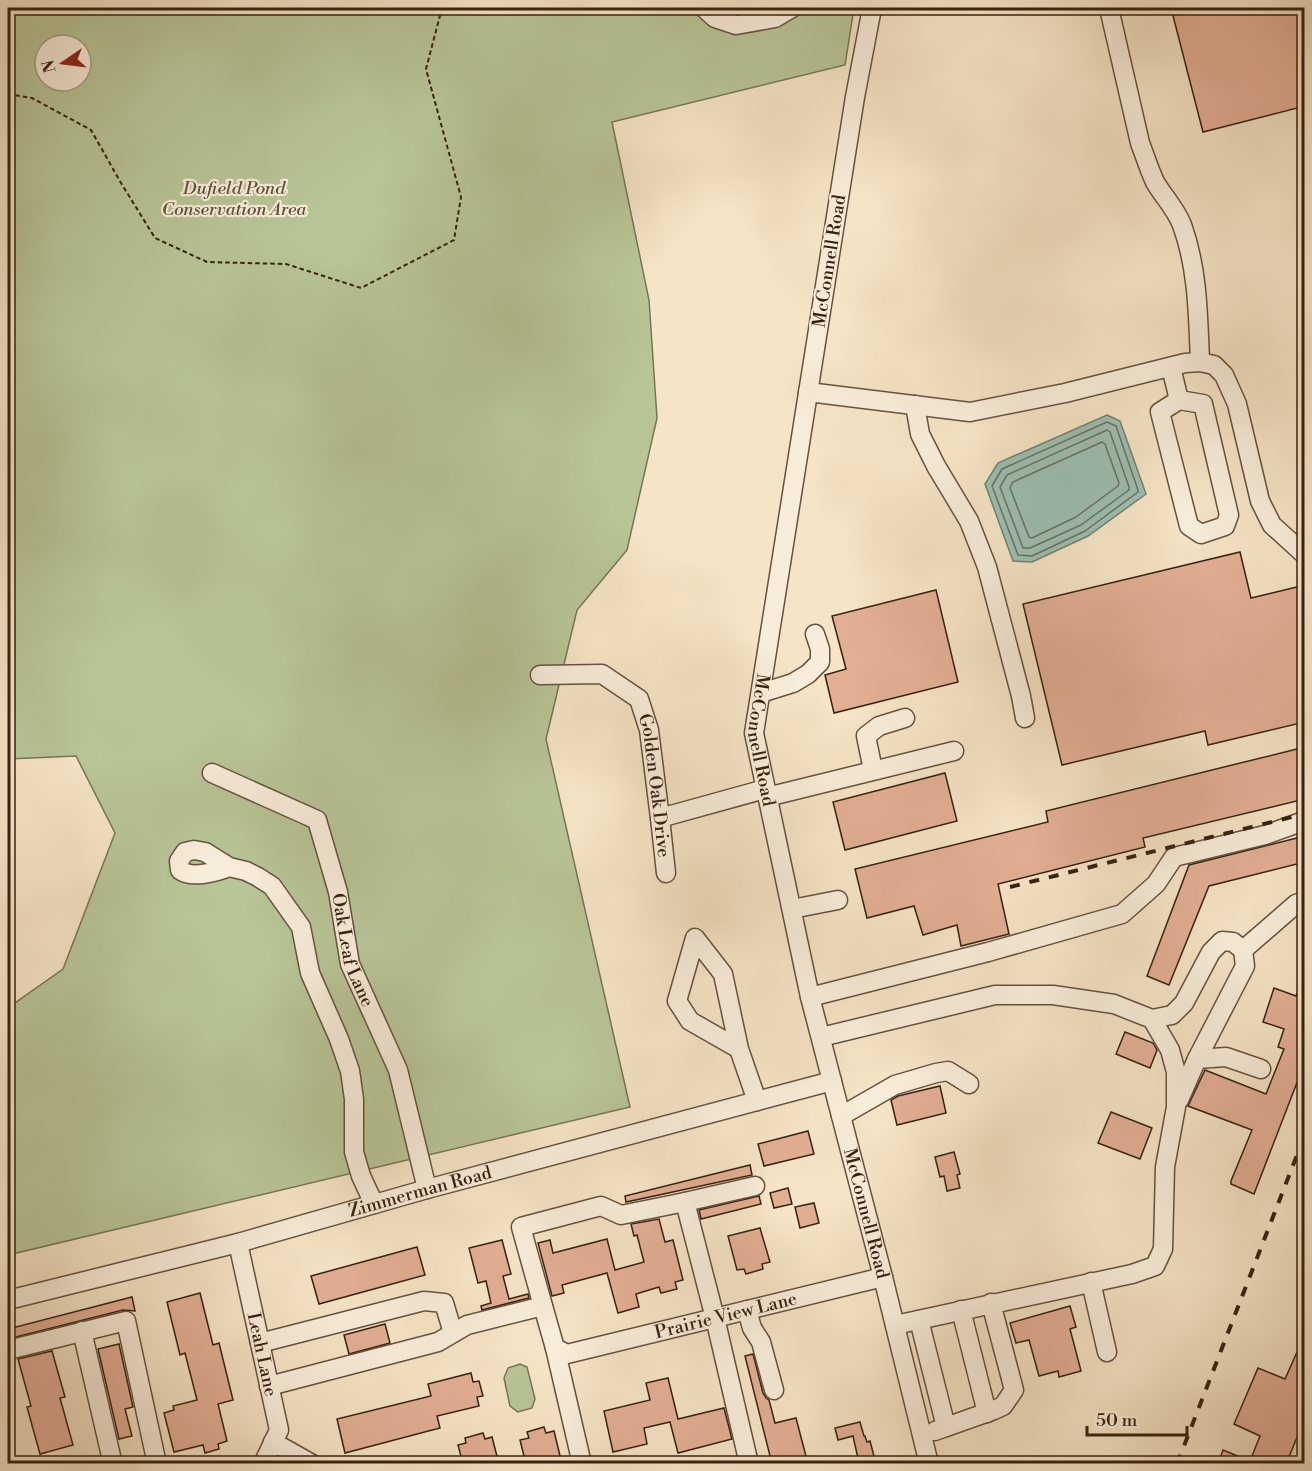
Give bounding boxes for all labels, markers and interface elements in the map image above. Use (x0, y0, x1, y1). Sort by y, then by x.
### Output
north arrow (33, 33, 93, 93)
text: N (38, 57, 61, 75)
park label: Dufield Pond Conservation Area (162, 177, 307, 221)
street label: McConnell Road (808, 192, 851, 329)
street label: McConnell Road (742, 672, 780, 809)
street label: Golden Oak Drive (632, 711, 675, 859)
street label: Oak Leaf Lane (326, 891, 379, 1011)
street label: McConnell Road (838, 1146, 894, 1282)
street label: Zimmerman Road (346, 1161, 495, 1223)
street label: Prairie View Lane (652, 1287, 799, 1344)
street label: Leah Lane (242, 1310, 282, 1399)
scale bar (1087, 1399, 1188, 1437)
text: 50 m (1096, 1409, 1138, 1432)

